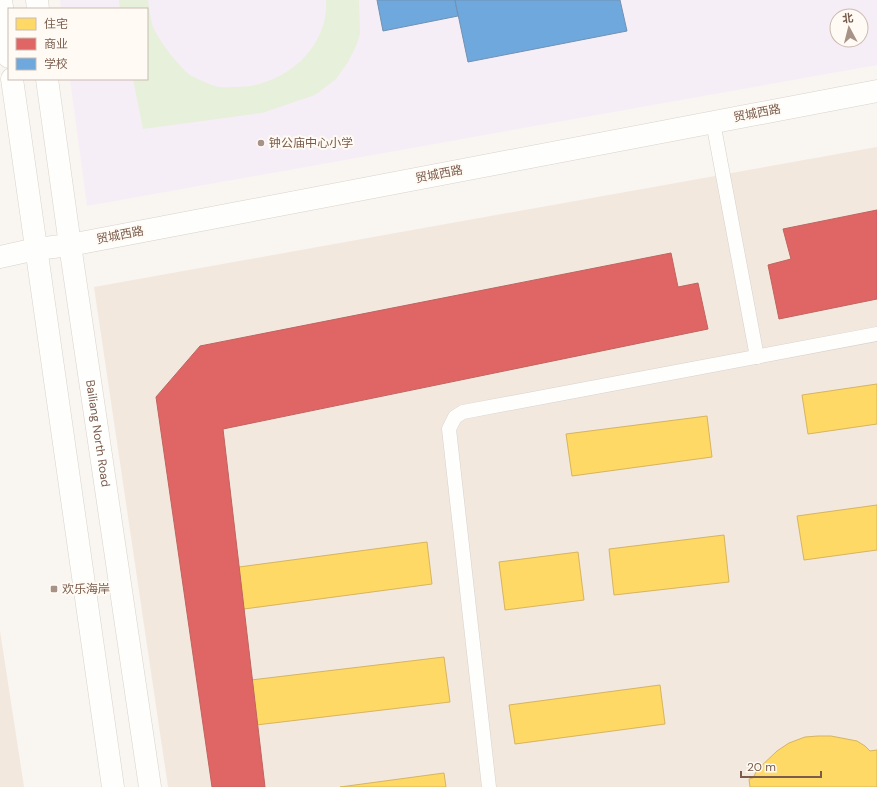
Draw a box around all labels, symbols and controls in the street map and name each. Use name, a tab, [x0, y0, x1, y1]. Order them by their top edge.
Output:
legend	[8, 8, 148, 80]
north arrow	[829, 8, 869, 48]
text: 北	[841, 10, 854, 26]
text: 住宅	[44, 16, 68, 32]
text: 商业	[44, 36, 68, 52]
text: 学校	[44, 56, 68, 72]
street label: 贸城西路	[732, 101, 782, 125]
place label: 钟公庙中心小学	[269, 135, 353, 151]
marker: 钟公庙中心小学	[256, 138, 266, 148]
street label: 贸城西路	[414, 162, 464, 186]
street label: 贸城西路	[95, 223, 145, 247]
street label: Bailiang North Road	[82, 379, 114, 488]
place label: 欢乐海岸	[62, 581, 110, 597]
marker: 欢乐海岸	[49, 584, 59, 594]
scale bar	[741, 753, 821, 779]
text: 20 m	[747, 759, 776, 775]

